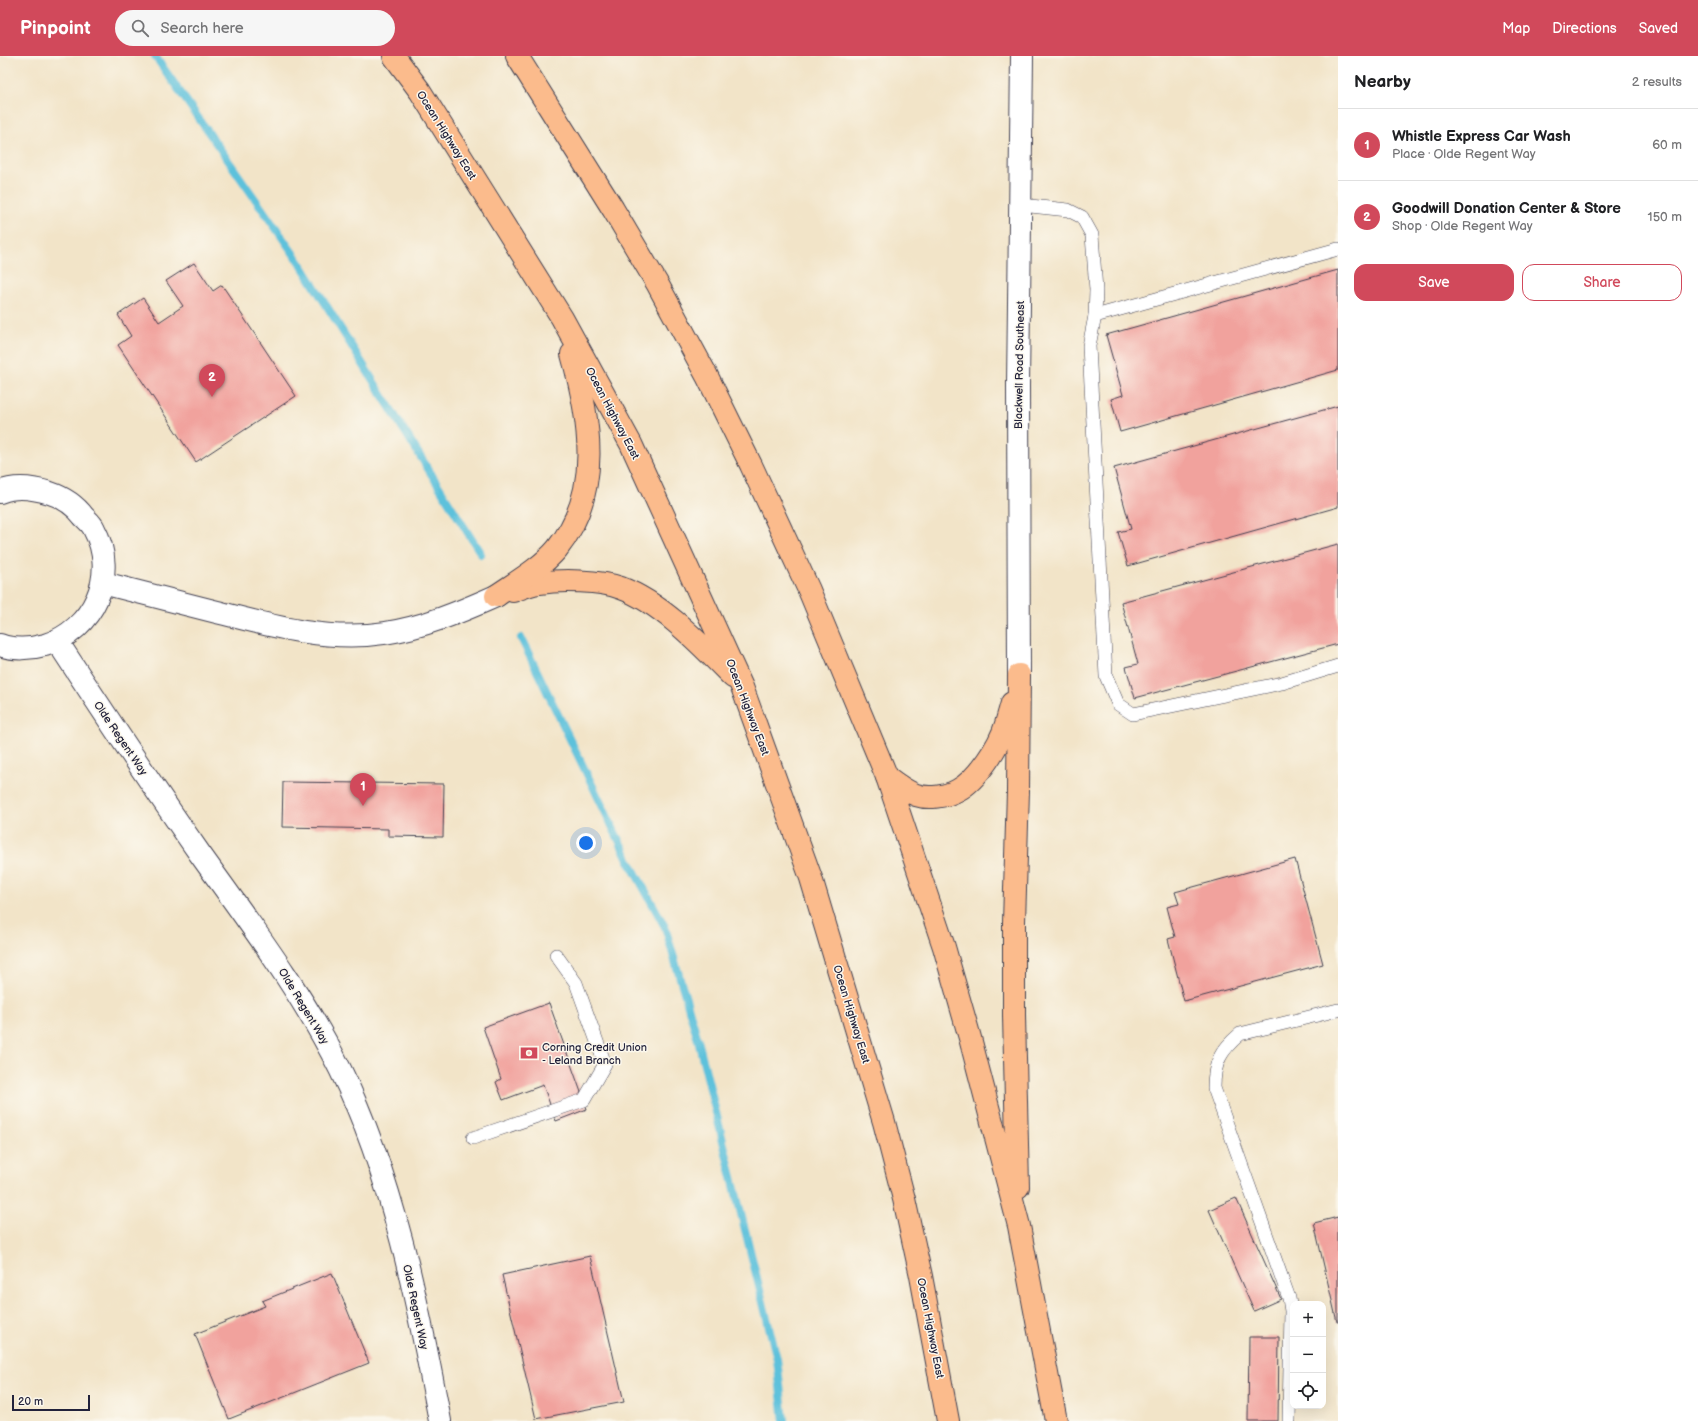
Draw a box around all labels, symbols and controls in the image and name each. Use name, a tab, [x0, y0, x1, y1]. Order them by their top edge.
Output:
search box	[115, 10, 395, 46]
text: Pinpoint	[20, 17, 91, 40]
icon: search	[129, 17, 151, 39]
text: Search here	[161, 19, 244, 38]
text: Map	[1502, 20, 1530, 37]
text: Directions	[1552, 20, 1617, 37]
text: Saved	[1639, 20, 1678, 37]
text: Nearby	[1354, 72, 1411, 92]
text: 2 results	[1632, 74, 1682, 90]
street label: Ocean Highway East	[414, 89, 479, 182]
text: Whistle Express Car Wash	[1392, 127, 1571, 146]
text: 1	[1364, 137, 1370, 153]
text: 60 m	[1652, 137, 1682, 153]
text: Place · Olde Regent Way	[1392, 146, 1536, 162]
text: Goodwill Donation Center & Store	[1392, 199, 1621, 218]
text: 2	[1363, 209, 1371, 225]
text: 150 m	[1648, 209, 1682, 225]
text: Shop · Olde Regent Way	[1392, 218, 1533, 234]
button: Save	[1354, 264, 1514, 301]
button: Share	[1522, 264, 1682, 301]
street label: Blackwell Road Southeast	[1012, 300, 1027, 429]
pin: 2	[199, 364, 225, 397]
street label: Ocean Highway East	[583, 365, 643, 462]
street label: Ocean Highway East	[723, 657, 772, 758]
street label: Olde Regent Way	[91, 699, 150, 778]
pin: 1	[350, 773, 376, 806]
your location	[576, 833, 596, 853]
street label: Ocean Highway East	[830, 963, 873, 1065]
street label: Olde Regent Way	[276, 966, 331, 1047]
place label: Corning Credit Union - Leland Branch	[542, 1041, 647, 1067]
bank icon: Corning Credit Union - Leland Branch	[519, 1043, 539, 1063]
street label: Olde Regent Way	[400, 1263, 431, 1351]
street label: Ocean Highway East	[914, 1277, 947, 1380]
map controls	[1290, 1301, 1326, 1409]
button: +	[1290, 1301, 1326, 1337]
button: −	[1290, 1337, 1326, 1373]
button: locate	[1290, 1373, 1326, 1409]
scale bar	[12, 1393, 90, 1412]
text: 20 m	[18, 1395, 43, 1408]

